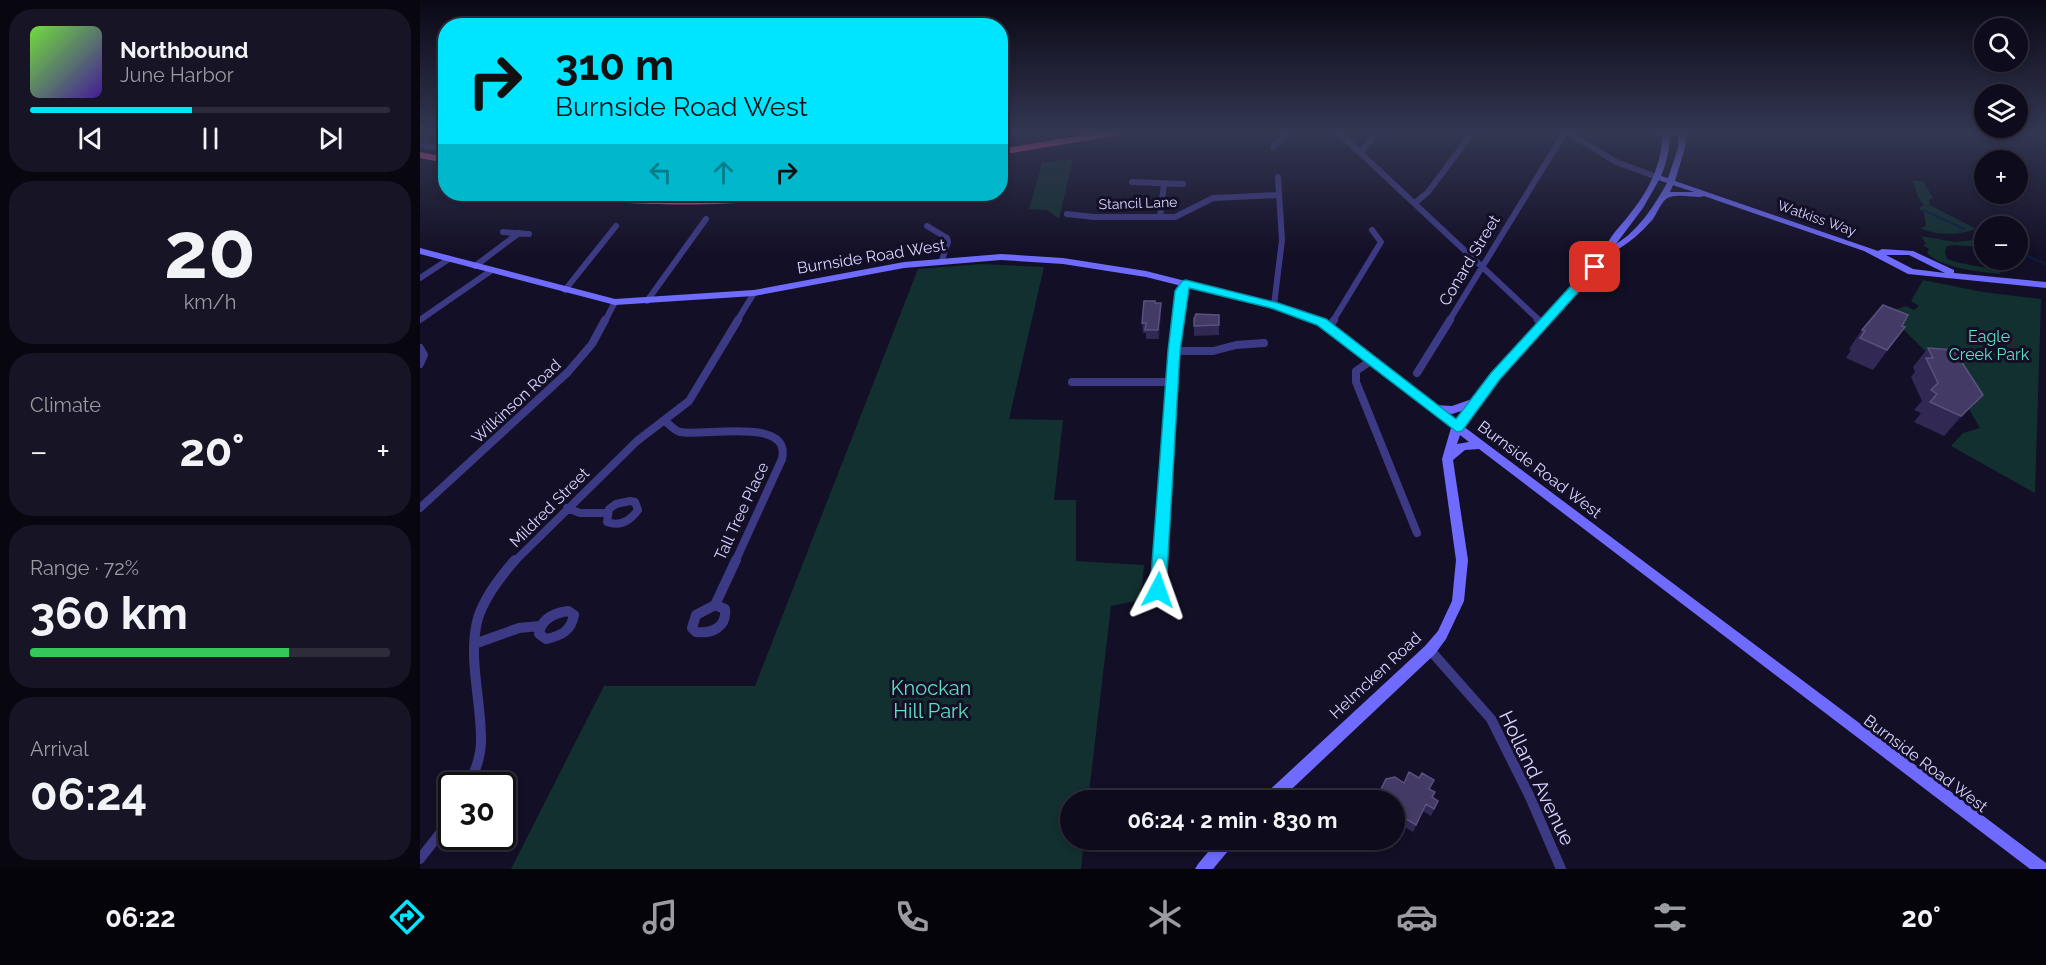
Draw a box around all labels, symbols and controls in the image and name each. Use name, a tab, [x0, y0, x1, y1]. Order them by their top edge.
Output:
map controls	[1974, 18, 2028, 270]
button: search	[1974, 18, 2028, 72]
text: Northbound	[120, 37, 249, 63]
text: 310 m	[555, 41, 674, 90]
icon: right	[456, 42, 534, 120]
text: June Harbor	[120, 63, 234, 87]
button: layers	[1974, 84, 2028, 138]
text: Burnside Road West	[555, 91, 808, 122]
icon: previous	[74, 122, 107, 155]
icon: pause	[194, 122, 227, 155]
icon: next	[314, 122, 347, 155]
button: +	[1974, 150, 2028, 204]
icon: left	[644, 156, 677, 189]
icon: ahead	[707, 156, 740, 189]
icon: right	[770, 156, 803, 189]
street label: Stancil Lane	[1098, 194, 1178, 212]
street label: Watkiss Way	[1776, 197, 1859, 239]
text: 20	[164, 205, 256, 296]
street label: Conard Street	[1435, 211, 1504, 309]
button: −	[1974, 216, 2028, 270]
street label: Burnside Road West	[796, 235, 947, 278]
pin	[1569, 241, 1620, 292]
icon: arrive	[1578, 250, 1611, 283]
text: km/h	[184, 290, 236, 314]
park label: Eagle Creek Park	[1949, 327, 2030, 364]
street label: Wilkinson Road	[468, 355, 565, 447]
text: Climate	[30, 393, 101, 417]
street label: Burnside Road West	[1474, 417, 1606, 522]
text: 20°	[179, 424, 245, 477]
text: −	[30, 432, 48, 471]
text: +	[376, 432, 390, 471]
street label: Tall Tree Place	[710, 459, 773, 563]
street label: Mildred Street	[506, 463, 594, 551]
text: Range · 72%	[30, 556, 139, 580]
position arrow	[1126, 558, 1190, 622]
text: 360 km	[30, 587, 188, 640]
street label: Helmcken Road	[1326, 628, 1425, 723]
park label: Knockan Hill Park	[891, 676, 971, 723]
street label: Holland Avenue	[1494, 707, 1580, 850]
street label: Burnside Road West	[1860, 711, 1992, 816]
text: Arrival	[30, 737, 89, 761]
text: 06:24	[30, 768, 147, 821]
speed limit sign: 30	[438, 772, 516, 850]
text: 06:24 · 2 min · 830 m	[1127, 807, 1338, 833]
icon: directions	[386, 896, 428, 938]
icon: music	[639, 896, 681, 938]
icon: phone	[891, 896, 933, 938]
icon: climate	[1144, 896, 1186, 938]
icon: car	[1396, 896, 1438, 938]
icon: filters	[1649, 896, 1691, 938]
text: 06:22	[105, 902, 175, 933]
text: 20°	[1902, 902, 1941, 933]

